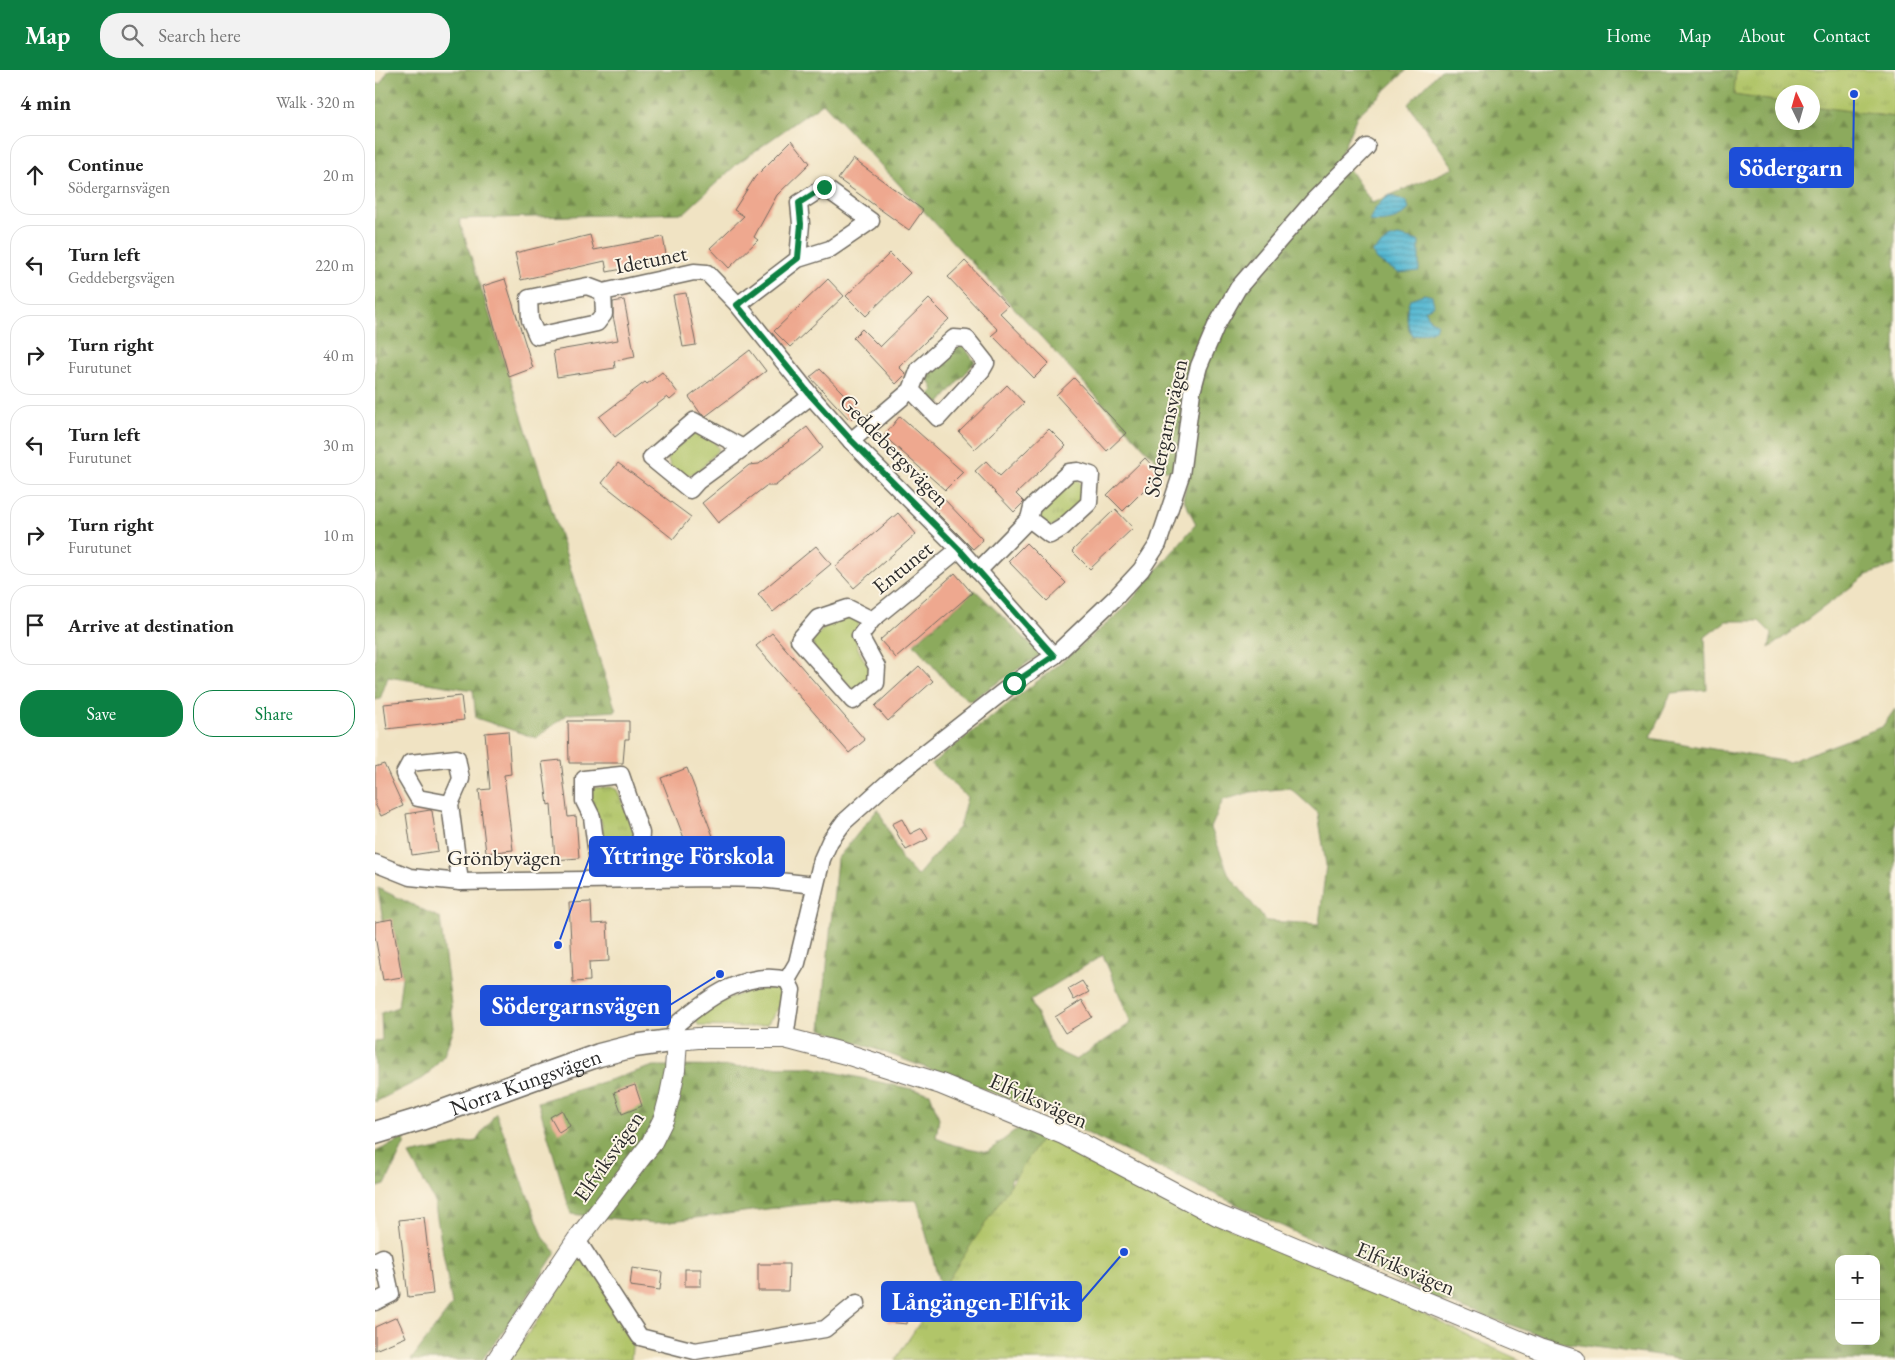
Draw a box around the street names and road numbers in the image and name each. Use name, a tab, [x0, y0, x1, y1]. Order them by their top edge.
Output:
street label: Idetunet	[613, 238, 690, 281]
street label: Södergarnsvägen	[1137, 356, 1194, 500]
street label: Geddebergsvägen	[833, 387, 956, 514]
street label: Entunet	[866, 534, 939, 601]
street label: Grönbyvägen	[447, 843, 561, 872]
street label: Norra Kungsvägen	[446, 1041, 606, 1122]
street label: Elfviksvägen	[985, 1066, 1093, 1135]
street label: Elfviksvägen	[566, 1105, 651, 1208]
street label: Elfviksvägen	[1352, 1235, 1460, 1302]

